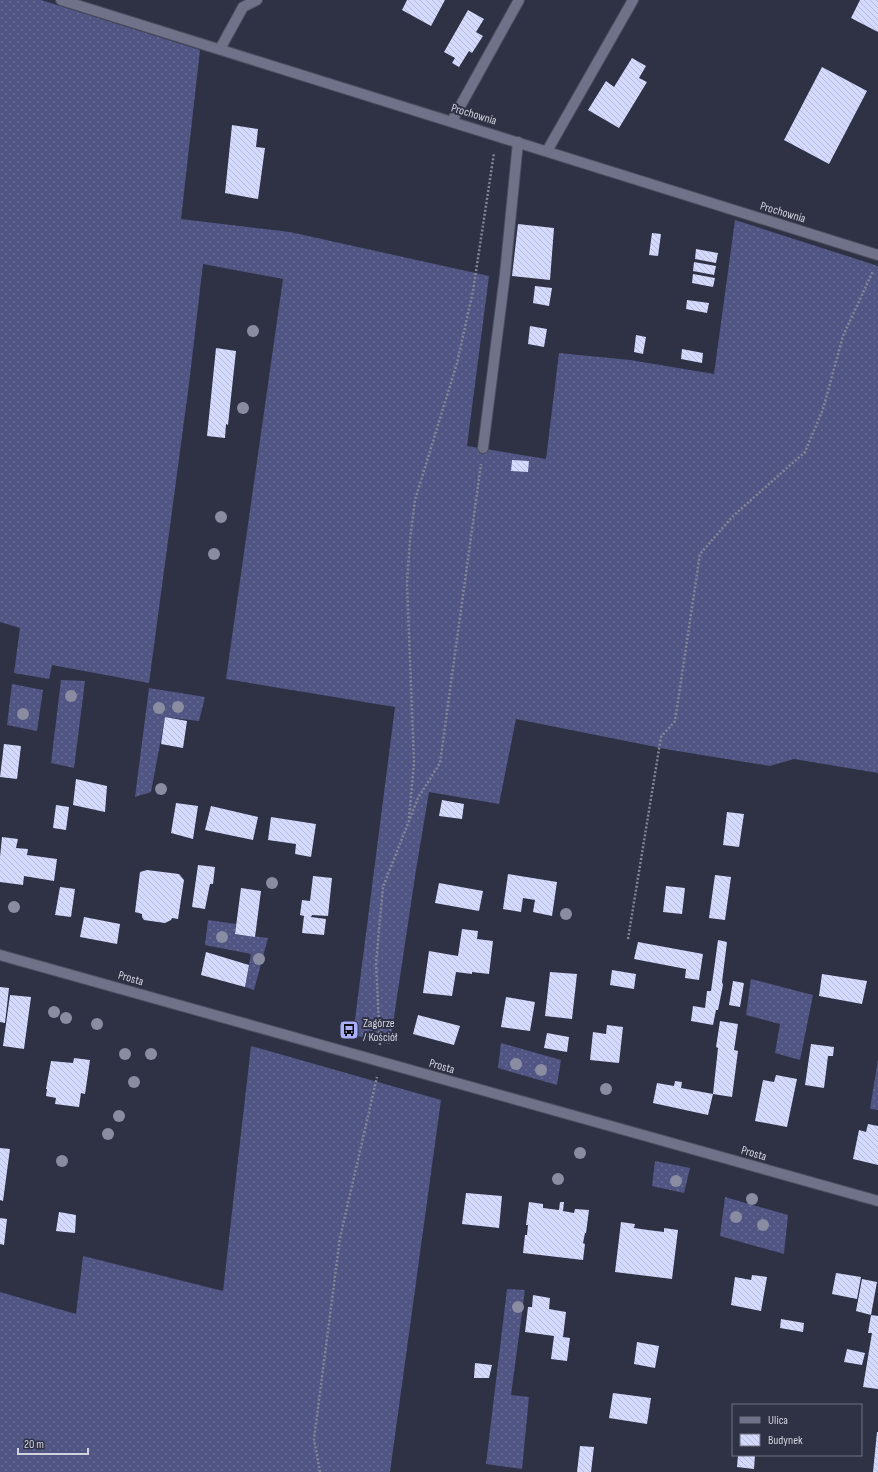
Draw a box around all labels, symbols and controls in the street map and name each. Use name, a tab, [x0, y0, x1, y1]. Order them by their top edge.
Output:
street label: Prochownia	[449, 100, 499, 129]
street label: Prochownia	[758, 198, 808, 227]
street label: Prosta	[116, 968, 146, 989]
place label: Zagórze / Kościół	[363, 1016, 398, 1045]
bus stop icon: Zagórze / Kościół	[338, 1019, 360, 1041]
street label: Prosta	[427, 1056, 457, 1077]
street label: Prosta	[739, 1143, 769, 1164]
legend	[732, 1404, 862, 1456]
text: Ulica	[768, 1413, 788, 1428]
scale bar	[18, 1430, 88, 1456]
text: Budynek	[768, 1433, 803, 1448]
text: 20 m	[24, 1437, 44, 1452]

